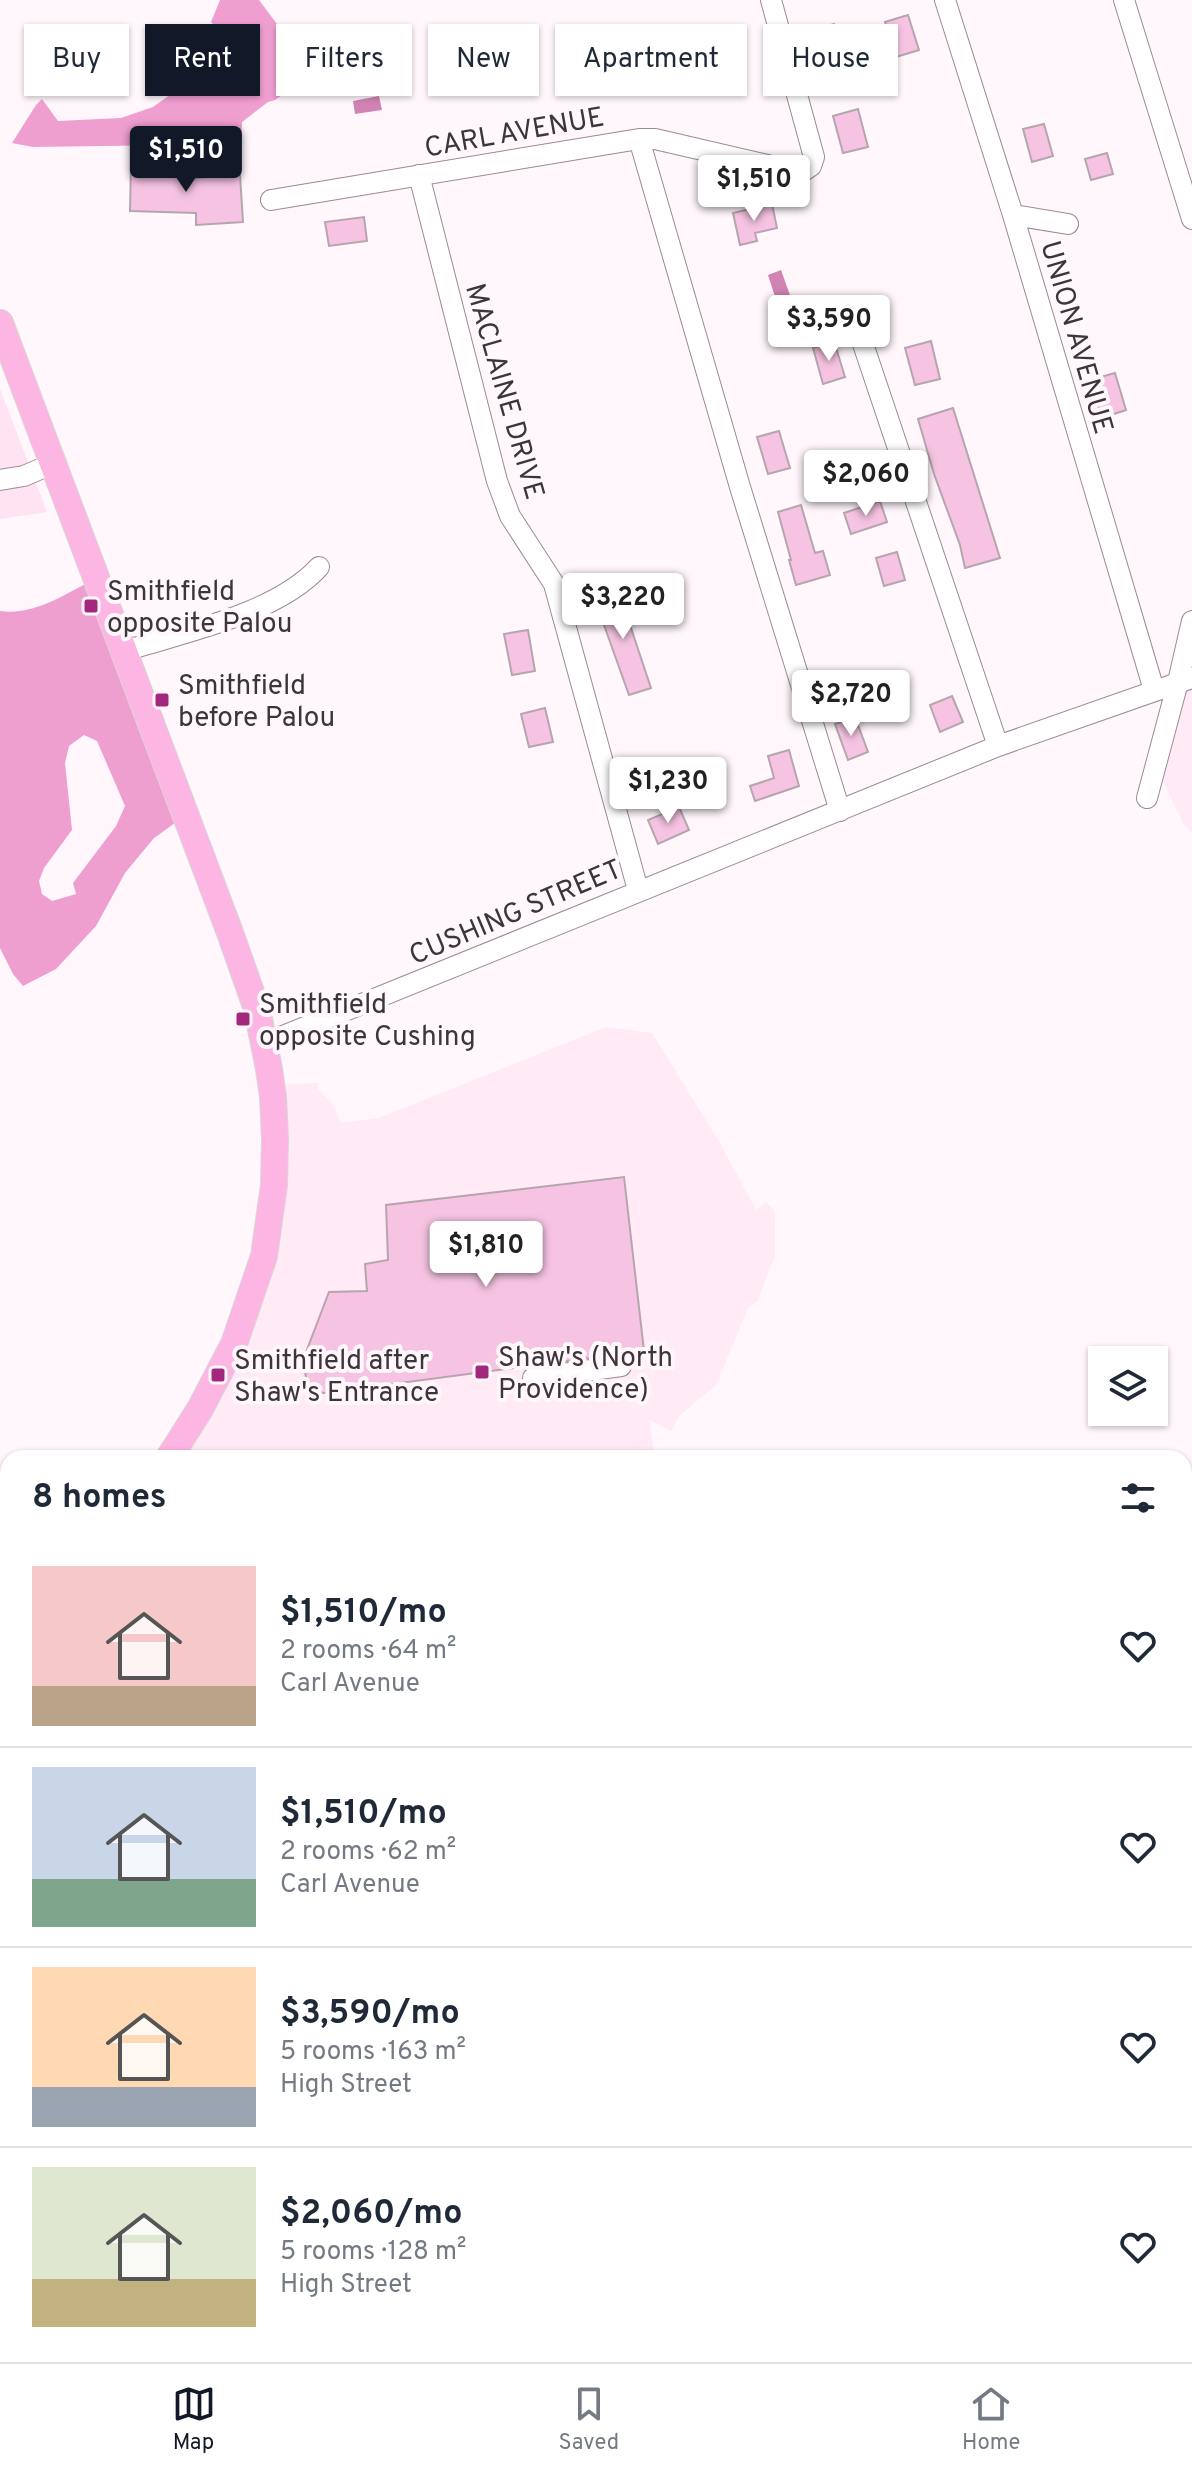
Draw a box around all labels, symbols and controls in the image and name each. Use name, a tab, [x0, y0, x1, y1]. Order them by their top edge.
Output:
chip: Buy	[24, 24, 129, 96]
chip: Rent	[145, 24, 260, 96]
chip: Filters	[276, 24, 412, 96]
chip: New	[428, 24, 539, 96]
chip: Apartment	[555, 24, 747, 96]
chip: House	[763, 24, 898, 96]
street label: CARL AVENUE	[422, 100, 607, 167]
pin: $1,510	[121, 126, 251, 194]
text: $1,510	[148, 135, 224, 168]
pin: $1,510	[689, 155, 819, 223]
text: $1,510	[716, 164, 792, 197]
street label: UNION AVENUE	[1030, 237, 1120, 438]
street label: MACLAINE DRIVE	[455, 280, 551, 504]
pin: $3,590	[764, 295, 894, 363]
text: $3,590	[786, 304, 872, 337]
pin: $2,060	[801, 450, 931, 518]
text: $2,060	[822, 459, 910, 492]
pin: $3,220	[558, 573, 688, 641]
place label: Smithfield opposite Palou	[107, 575, 293, 643]
text: $3,220	[580, 582, 666, 615]
marker: Smithfield opposite Palou	[82, 597, 100, 615]
place label: Smithfield before Palou	[178, 669, 335, 737]
pin: $2,720	[786, 670, 916, 738]
text: $2,720	[810, 679, 892, 712]
marker: Smithfield before Palou	[153, 691, 171, 709]
pin: $1,230	[603, 757, 733, 825]
text: $1,230	[627, 766, 709, 799]
street label: CUSHING STREET	[404, 853, 628, 975]
place label: Smithfield opposite Cushing	[259, 988, 476, 1056]
marker: Smithfield opposite Cushing	[234, 1010, 252, 1028]
pin: $1,810	[421, 1221, 551, 1289]
text: $1,810	[448, 1230, 524, 1263]
place label: Shaw's (North Providence)	[498, 1341, 673, 1409]
place label: Smithfield after Shaw's Entrance	[234, 1344, 439, 1412]
map controls	[1088, 1346, 1168, 1426]
button: layers	[1088, 1346, 1168, 1426]
marker: Shaw's (North Providence)	[473, 1363, 491, 1381]
marker: Smithfield after Shaw's Entrance	[209, 1366, 227, 1384]
icon: filters	[1116, 1476, 1160, 1520]
text: 8 homes	[32, 1477, 166, 1520]
text: $1,510/mo	[280, 1592, 447, 1635]
icon: home	[96, 1598, 192, 1694]
icon: heart	[1116, 1624, 1160, 1668]
text: 2 rooms · 64 m²	[280, 1635, 456, 1668]
text: Carl Avenue	[280, 1668, 420, 1701]
text: $1,510/mo	[280, 1793, 447, 1836]
icon: home	[96, 1799, 192, 1895]
icon: heart	[1116, 1825, 1160, 1869]
text: 2 rooms · 62 m²	[280, 1836, 456, 1869]
text: Carl Avenue	[280, 1869, 420, 1902]
text: $3,590/mo	[280, 1993, 460, 2036]
icon: home	[96, 1999, 192, 2095]
icon: heart	[1116, 2025, 1160, 2069]
text: 5 rooms · 163 m²	[280, 2036, 466, 2069]
text: High Street	[280, 2069, 412, 2102]
text: $2,060/mo	[280, 2193, 462, 2236]
icon: home	[96, 2199, 192, 2295]
icon: heart	[1116, 2225, 1160, 2269]
text: 5 rooms · 128 m²	[280, 2236, 467, 2269]
text: High Street	[280, 2269, 412, 2302]
tab: Map	[172, 2382, 216, 2457]
tab: Saved	[559, 2382, 619, 2457]
tab: Home	[962, 2382, 1020, 2457]

